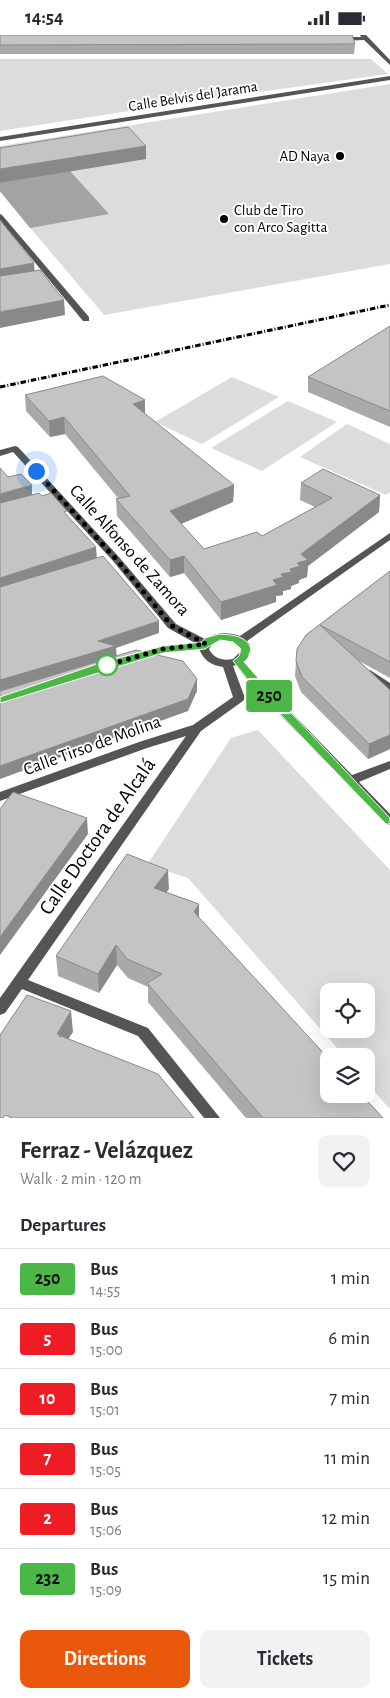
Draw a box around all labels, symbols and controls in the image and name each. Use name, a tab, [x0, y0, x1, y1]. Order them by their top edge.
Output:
text: 14:54	[25, 8, 64, 27]
street label: Calle Belvis del Jarama	[127, 79, 259, 114]
place label: AD Naya	[279, 149, 330, 164]
marker: AD Naya	[334, 150, 346, 162]
place label: Club de Tiro con Arco Sagitta	[234, 203, 327, 235]
marker: Club de Tiro con Arco Sagitta	[218, 213, 230, 225]
your location	[24, 459, 49, 484]
street label: Calle Alfonso de Zamora	[66, 482, 193, 620]
unlabelled marker	[96, 654, 118, 676]
line badge: 250	[240, 680, 298, 712]
text: 250	[256, 687, 282, 705]
street label: Calle Tirso de Molina	[21, 713, 164, 779]
street label: Calle Doctora de Alcalá	[35, 754, 160, 919]
map controls	[320, 983, 375, 1103]
button: locate	[320, 983, 375, 1038]
button: layers	[320, 1048, 375, 1103]
button: heart	[318, 1135, 370, 1187]
text: Ferraz - Velázquez	[20, 1139, 193, 1163]
text: Walk · 2 min · 120 m	[20, 1171, 141, 1187]
text: Departures	[20, 1216, 106, 1235]
text: Bus	[90, 1260, 118, 1279]
text: 1 min	[331, 1269, 370, 1288]
text: 250	[35, 1270, 60, 1288]
text: 14:55	[90, 1282, 120, 1298]
text: Bus	[90, 1320, 118, 1339]
text: 6 min	[328, 1329, 370, 1348]
text: 5	[44, 1330, 51, 1348]
text: 15:00	[90, 1342, 123, 1358]
text: Bus	[90, 1380, 118, 1399]
text: 7 min	[329, 1389, 370, 1408]
text: 10	[40, 1390, 55, 1408]
text: 15:01	[90, 1402, 120, 1418]
text: Bus	[90, 1440, 118, 1459]
text: 11 min	[324, 1449, 370, 1468]
text: 7	[44, 1450, 51, 1468]
text: 15:05	[90, 1462, 121, 1478]
text: Bus	[90, 1500, 118, 1519]
text: 12 min	[322, 1509, 370, 1528]
text: 2	[43, 1510, 52, 1528]
text: 15:06	[90, 1522, 122, 1538]
text: Bus	[90, 1560, 118, 1579]
text: 15 min	[323, 1569, 370, 1588]
text: 232	[35, 1570, 60, 1588]
text: 15:09	[90, 1582, 122, 1598]
button: Directions	[20, 1630, 190, 1688]
button: Tickets	[200, 1630, 370, 1688]

